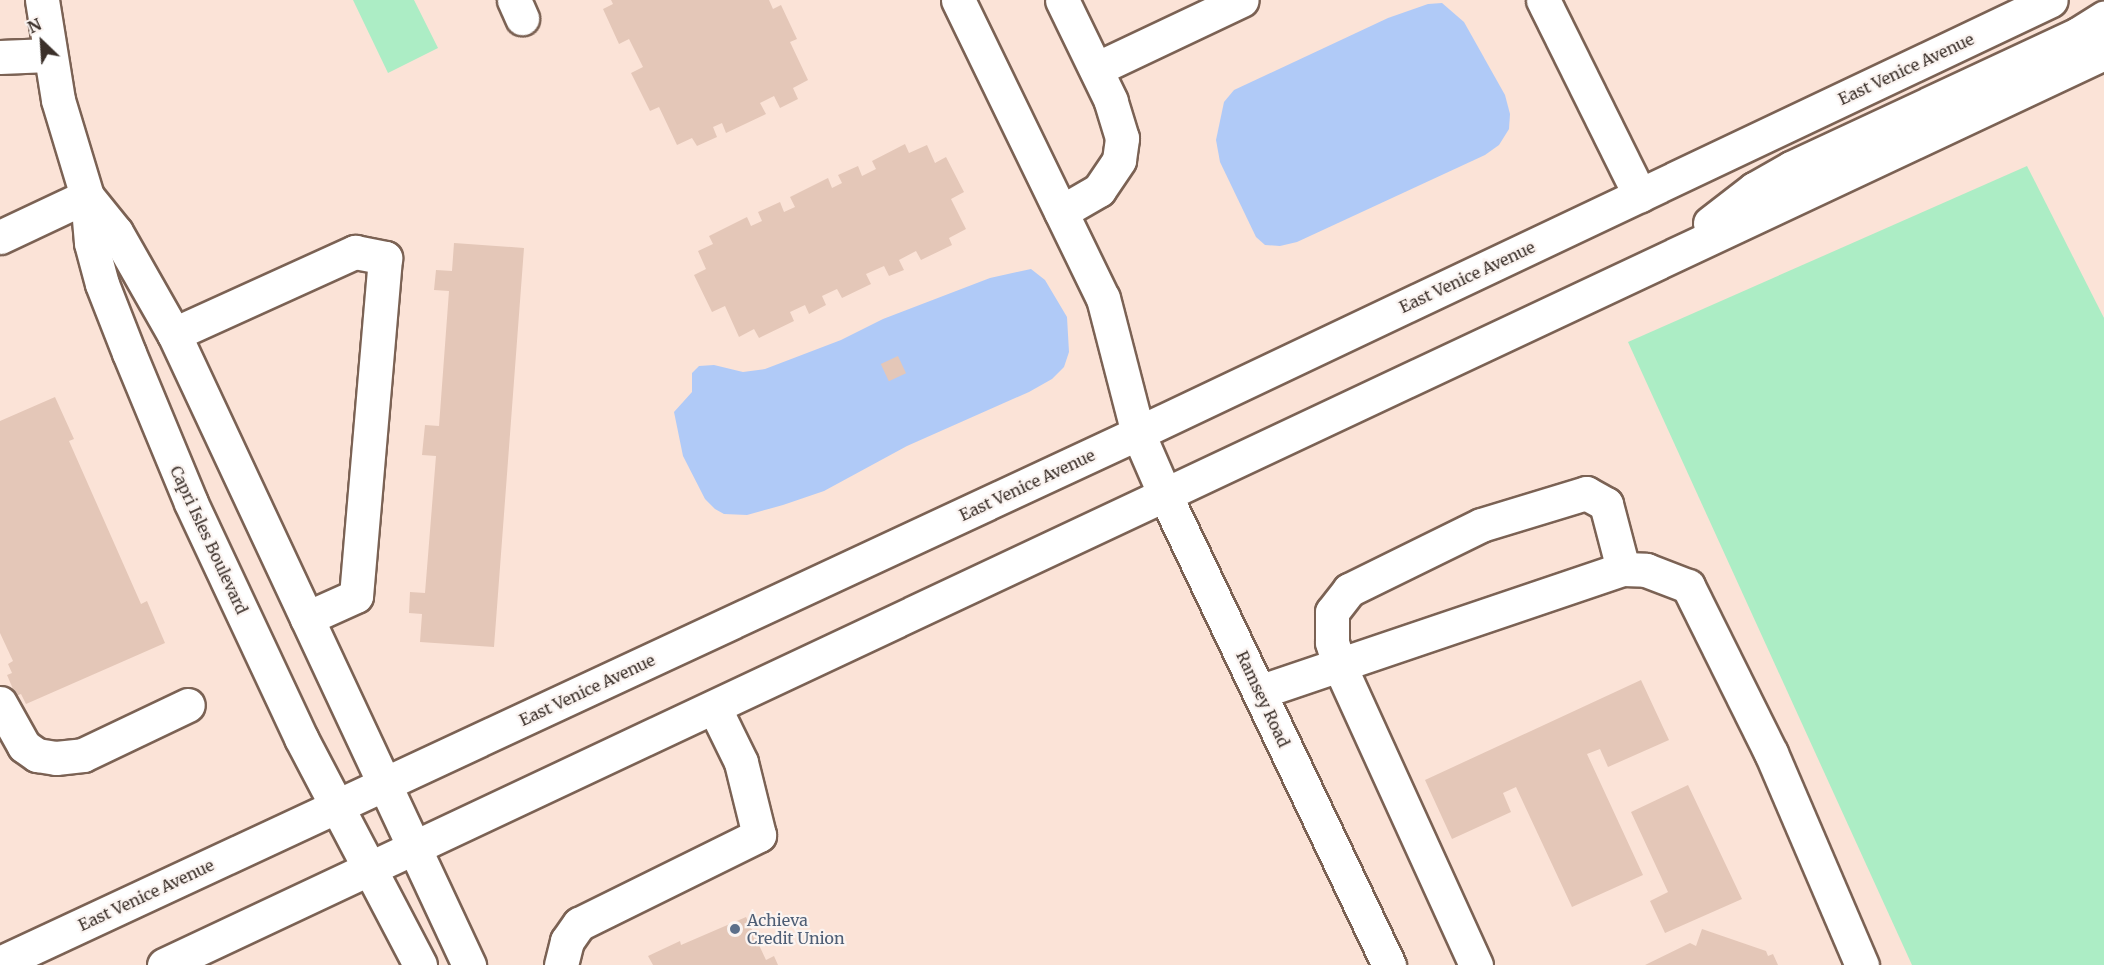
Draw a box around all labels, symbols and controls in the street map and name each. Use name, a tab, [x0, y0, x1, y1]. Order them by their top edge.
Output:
north arrow	[12, 12, 72, 72]
text: N	[24, 14, 44, 37]
street label: East Venice Avenue	[1835, 29, 1977, 109]
street label: East Venice Avenue	[1396, 237, 1538, 317]
street label: East Venice Avenue	[956, 445, 1098, 525]
street label: Capri Isles Boulevard	[166, 463, 252, 617]
street label: Ramsey Road	[1232, 648, 1294, 750]
street label: East Venice Avenue	[516, 650, 658, 730]
street label: East Venice Avenue	[75, 855, 217, 935]
place label: Achieva Credit Union	[747, 910, 845, 948]
marker: Achieva Credit Union	[728, 922, 742, 936]

